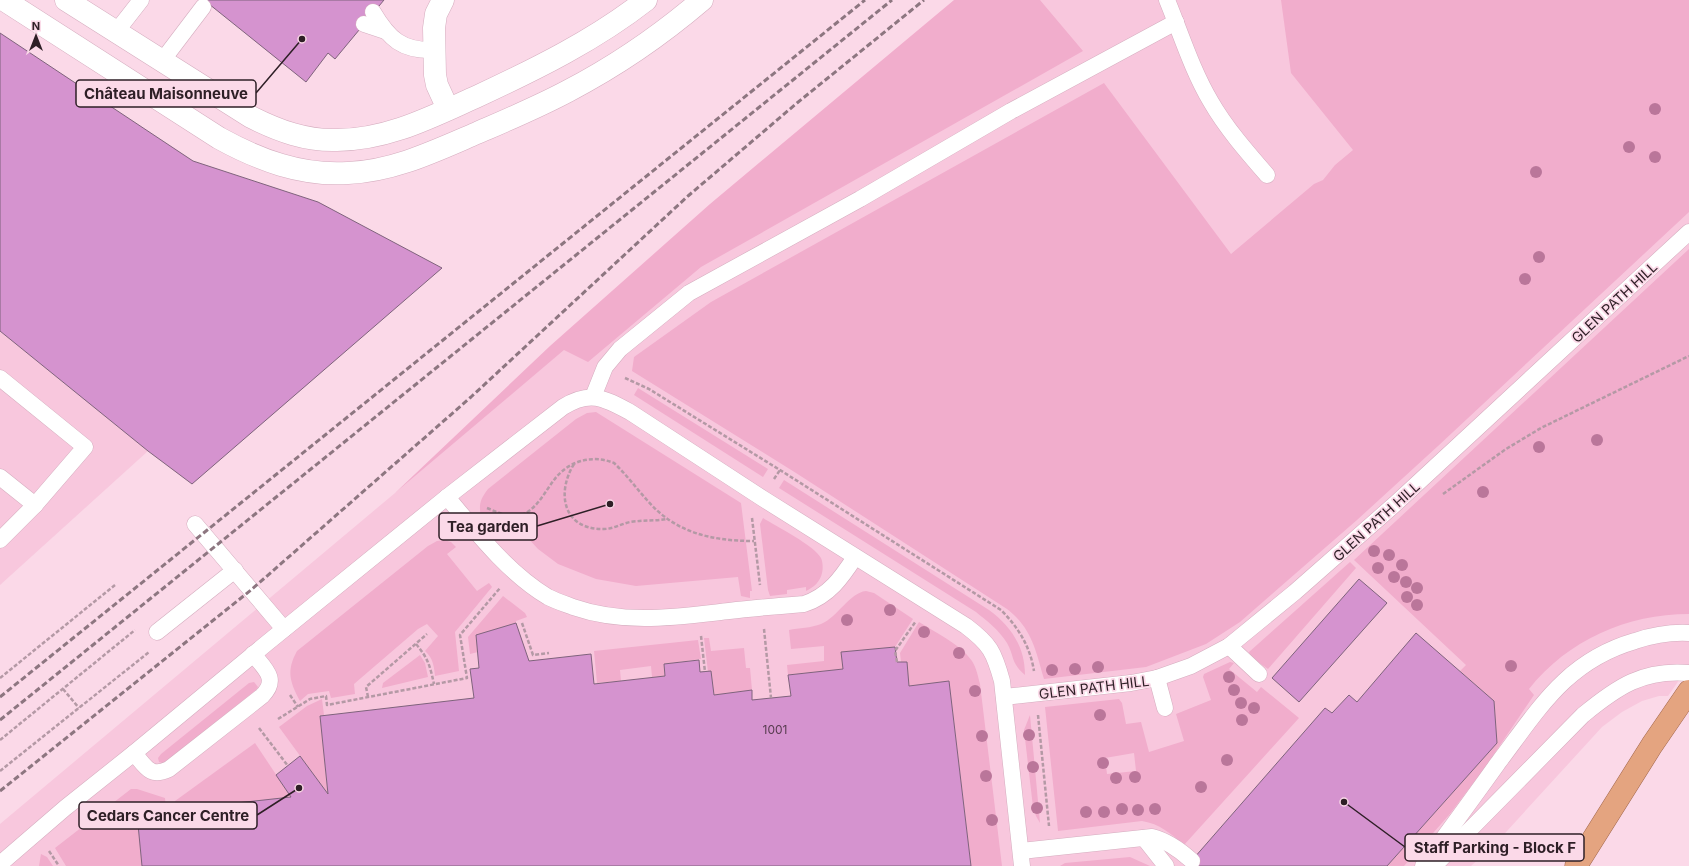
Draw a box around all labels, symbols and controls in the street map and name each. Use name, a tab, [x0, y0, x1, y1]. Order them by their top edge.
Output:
north arrow	[16, 16, 56, 56]
text: N	[32, 19, 40, 33]
callout: Château Maisonneuve	[76, 80, 256, 107]
text: Château Maisonneuve	[84, 84, 248, 103]
street label: GLEN PATH HILL	[1568, 258, 1660, 346]
street label: GLEN PATH HILL	[1329, 477, 1423, 564]
callout: Tea garden	[439, 513, 537, 540]
text: Tea garden	[447, 517, 529, 536]
street label: GLEN PATH HILL	[1038, 672, 1150, 702]
house number: 1001	[763, 722, 787, 737]
callout: Cedars Cancer Centre	[79, 802, 257, 829]
text: Cedars Cancer Centre	[87, 806, 249, 825]
callout: Staff Parking - Block F	[1405, 834, 1584, 861]
text: Staff Parking - Block F	[1414, 838, 1576, 857]

